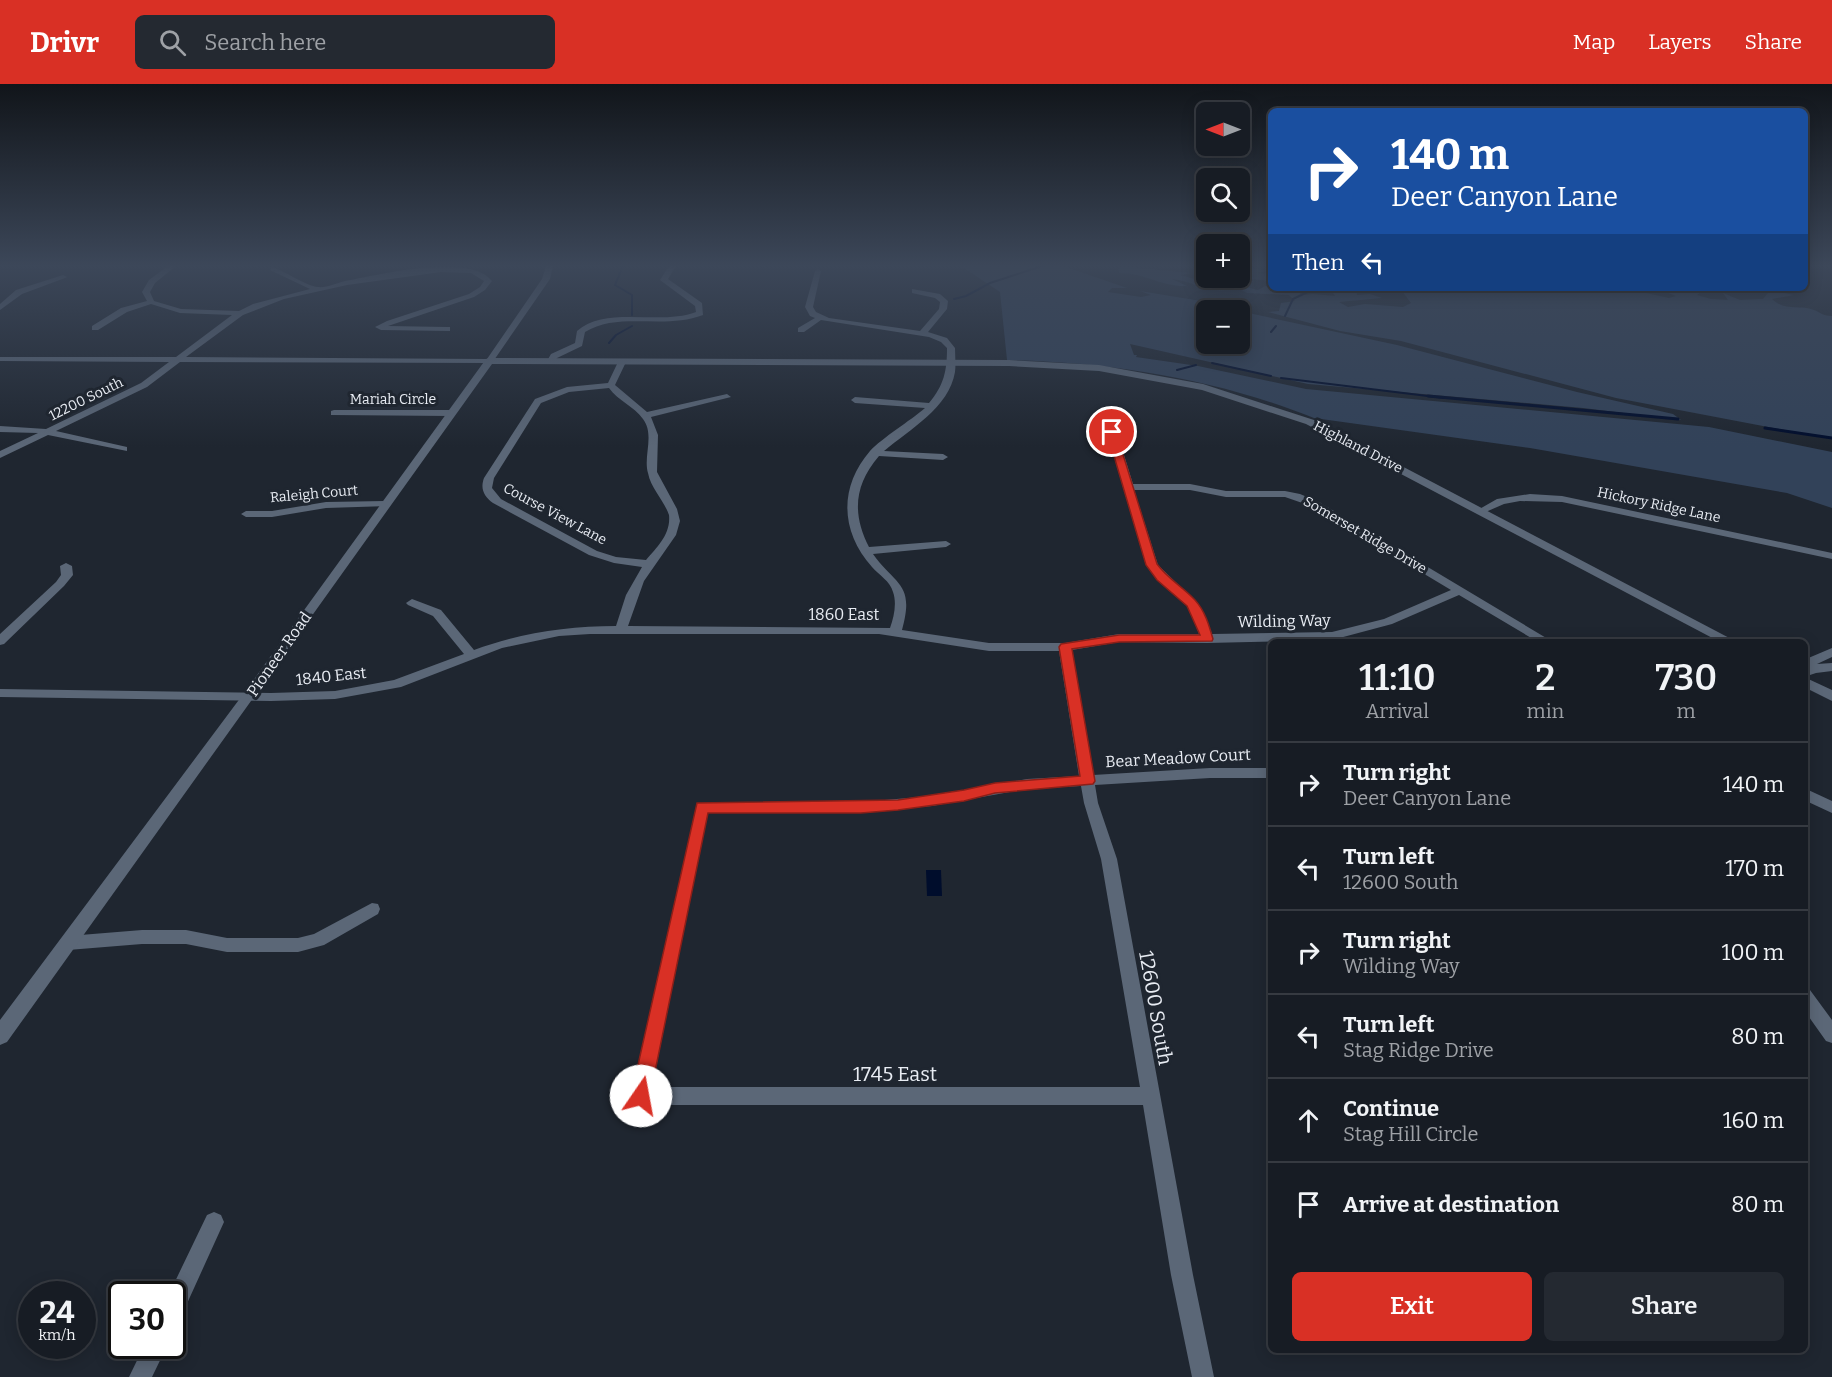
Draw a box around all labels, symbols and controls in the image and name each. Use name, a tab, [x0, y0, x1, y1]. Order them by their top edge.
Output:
search box	[135, 15, 555, 69]
text: Drivr	[30, 26, 99, 59]
icon: search	[156, 26, 189, 59]
text: Search here	[204, 29, 326, 56]
text: Map	[1573, 29, 1615, 55]
text: Layers	[1648, 29, 1712, 55]
text: Share	[1745, 29, 1802, 55]
north arrow	[1196, 102, 1250, 156]
map controls	[1196, 102, 1250, 354]
text: 140 m	[1391, 130, 1509, 180]
icon: right	[1292, 132, 1370, 210]
button: search	[1196, 168, 1250, 222]
text: Deer Canyon Lane	[1391, 181, 1618, 213]
button: +	[1196, 234, 1250, 288]
icon: left	[1356, 246, 1389, 279]
text: Then	[1292, 249, 1344, 276]
button: −	[1196, 300, 1250, 354]
street label: 12200 South	[46, 374, 126, 424]
street label: Mariah Circle	[350, 391, 436, 408]
pin	[1086, 406, 1137, 457]
icon: arrive	[1095, 415, 1128, 448]
street label: Highland Drive	[1311, 417, 1405, 477]
street label: Course View Lane	[500, 480, 610, 548]
street label: Raleigh Court	[269, 482, 359, 506]
street label: Hickory Ridge Lane	[1596, 484, 1722, 526]
street label: Somerset Ridge Drive	[1300, 493, 1430, 577]
street label: 1860 East	[809, 605, 880, 624]
street label: Pioneer Road	[243, 608, 315, 700]
street label: Wilding Way	[1237, 611, 1331, 631]
text: 11:10	[1359, 656, 1436, 700]
text: 2	[1535, 656, 1555, 700]
text: 730	[1655, 656, 1717, 700]
street label: 1840 East	[295, 663, 367, 689]
text: Arrival	[1366, 699, 1429, 723]
text: min	[1527, 699, 1564, 723]
text: m	[1677, 699, 1696, 723]
street label: Bear Meadow Court	[1105, 745, 1251, 771]
text: Turn right	[1343, 759, 1451, 786]
icon: right	[1292, 768, 1325, 801]
text: 140 m	[1723, 771, 1784, 798]
text: Deer Canyon Lane	[1343, 786, 1511, 810]
text: Turn left	[1343, 843, 1435, 870]
icon: left	[1292, 852, 1325, 885]
text: 170 m	[1725, 855, 1784, 882]
text: 12600 South	[1343, 870, 1459, 894]
text: Turn right	[1343, 927, 1451, 954]
icon: right	[1292, 936, 1325, 969]
text: 100 m	[1721, 939, 1784, 966]
street label: 12600 South	[1134, 949, 1178, 1068]
text: Wilding Way	[1343, 954, 1460, 978]
text: Turn left	[1343, 1011, 1435, 1038]
icon: left	[1292, 1020, 1325, 1053]
text: 80 m	[1731, 1023, 1784, 1050]
text: Stag Ridge Drive	[1343, 1038, 1494, 1062]
street label: 1745 East	[853, 1062, 937, 1086]
position arrow	[609, 1064, 673, 1128]
text: Continue	[1343, 1095, 1439, 1122]
icon: ahead	[1292, 1104, 1325, 1137]
text: 160 m	[1723, 1107, 1784, 1134]
text: Stag Hill Circle	[1343, 1122, 1479, 1146]
icon: arrive	[1292, 1188, 1325, 1221]
text: Arrive at destination	[1343, 1191, 1559, 1218]
text: 80 m	[1731, 1191, 1784, 1218]
button: Exit	[1292, 1272, 1532, 1341]
button: Share	[1544, 1272, 1784, 1341]
speed limit sign: 30	[108, 1281, 186, 1359]
text: 24	[39, 1295, 75, 1331]
text: km/h	[38, 1326, 76, 1344]

